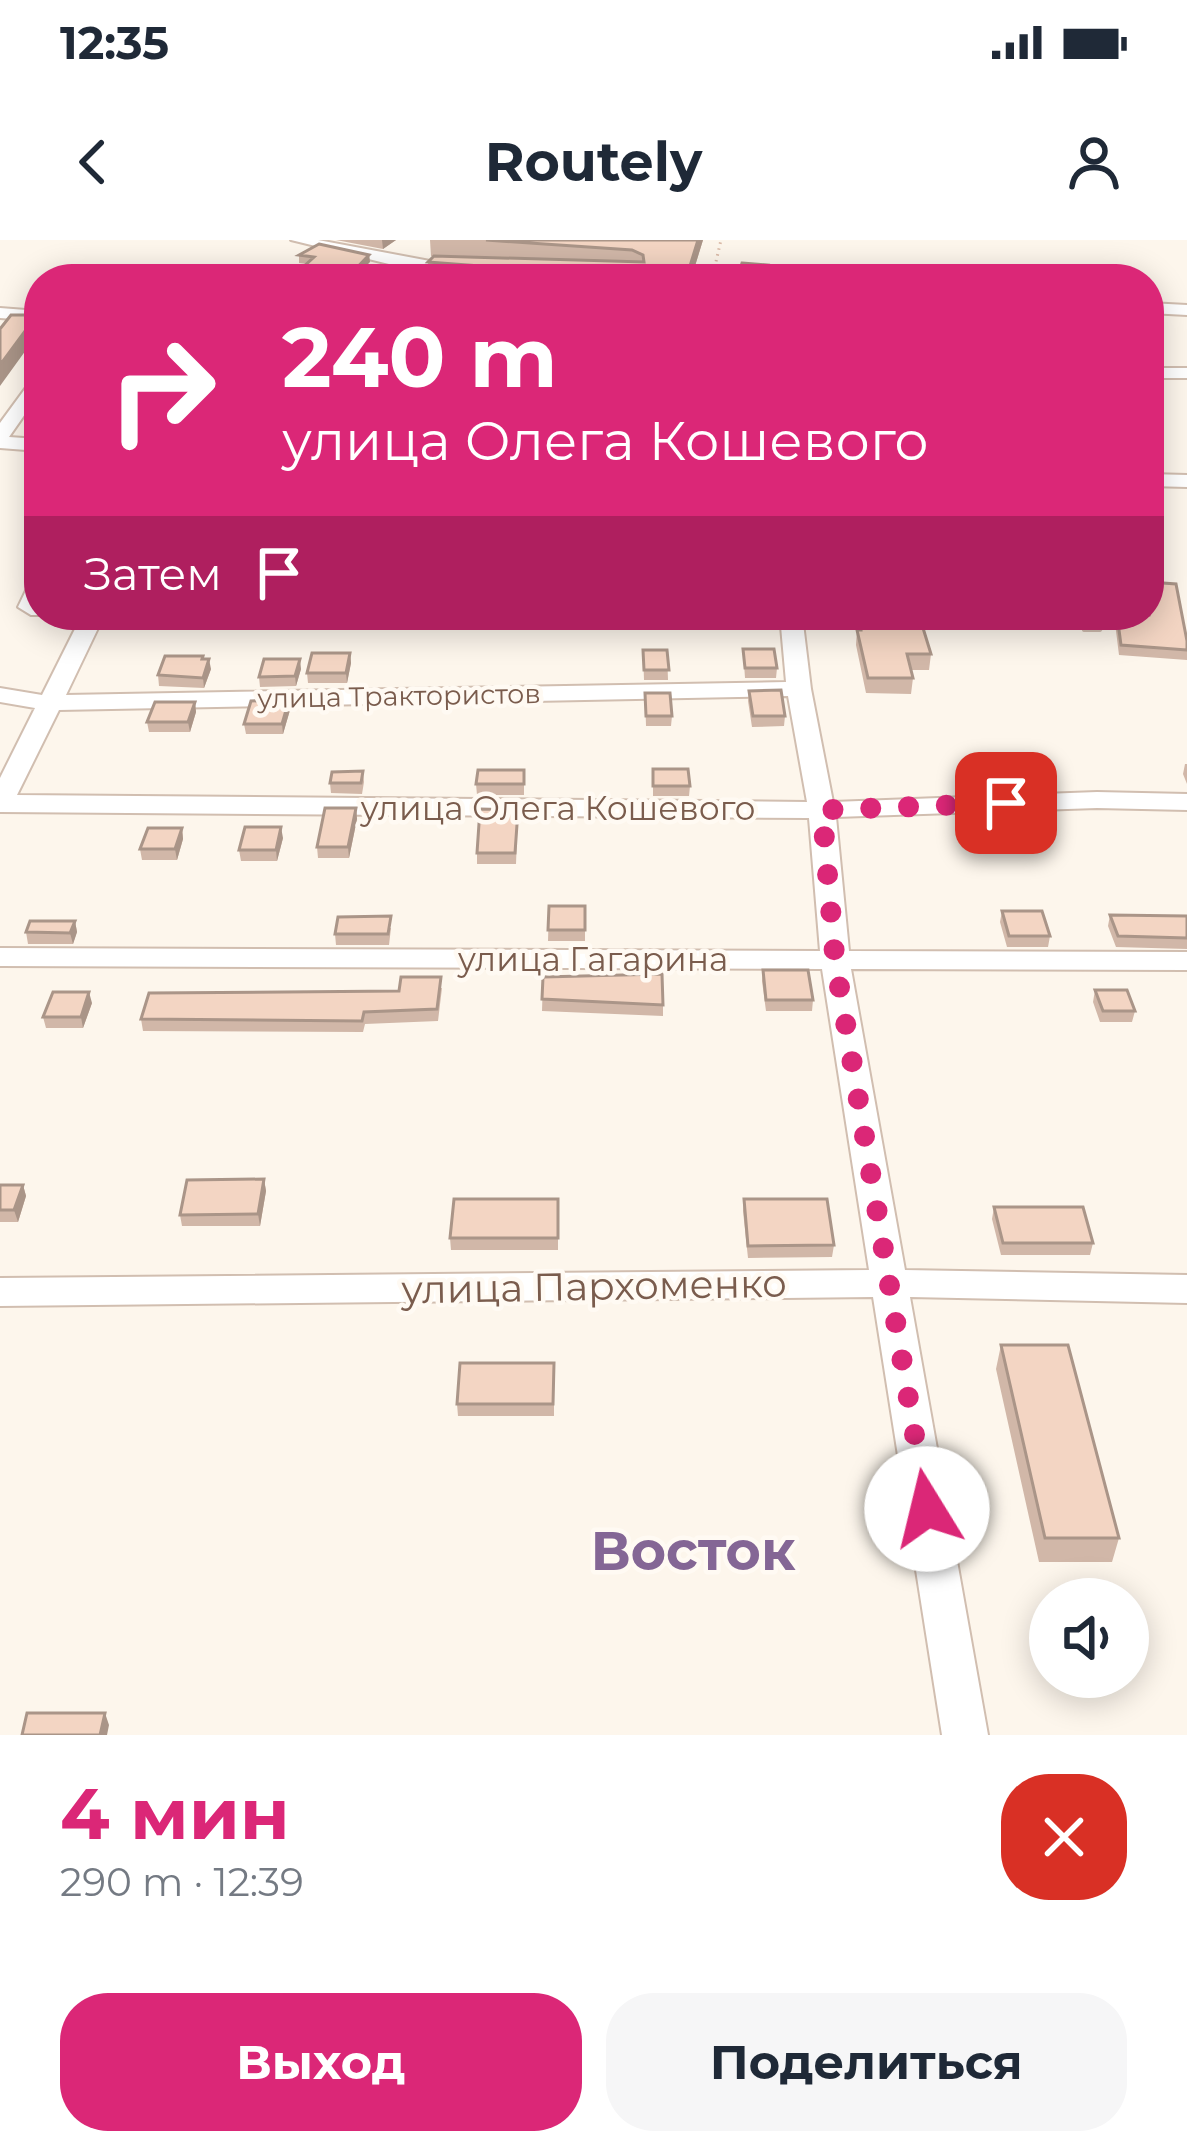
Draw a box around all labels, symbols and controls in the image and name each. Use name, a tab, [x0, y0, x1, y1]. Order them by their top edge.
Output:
text: 12:35	[60, 15, 169, 70]
icon: back	[60, 129, 126, 195]
text: Routely	[485, 129, 702, 195]
icon: person	[1061, 129, 1127, 195]
text: 240 m	[282, 306, 558, 408]
icon: right	[84, 312, 240, 468]
text: улица Олега Кошевого	[282, 408, 929, 474]
icon: arrive	[246, 540, 312, 606]
text: Затем	[84, 546, 222, 601]
street label: улица Трактористов	[256, 677, 541, 715]
pin	[955, 752, 1057, 854]
icon: arrive	[973, 770, 1039, 836]
street label: улица Олега Кошевого	[359, 788, 756, 828]
street label: улица Гагарина	[457, 939, 728, 979]
street label: улица Пархоменко	[400, 1259, 787, 1313]
position arrow	[864, 1446, 990, 1572]
district label: Восток	[590, 1518, 796, 1584]
map controls	[1029, 1578, 1149, 1698]
button: sound	[1029, 1578, 1149, 1698]
text: 4 мин	[60, 1769, 290, 1857]
button: close	[1001, 1774, 1127, 1900]
text: 290 m · 12:39	[60, 1858, 304, 1906]
button: Выход	[60, 1993, 582, 2131]
button: Поделиться	[606, 1993, 1127, 2131]

